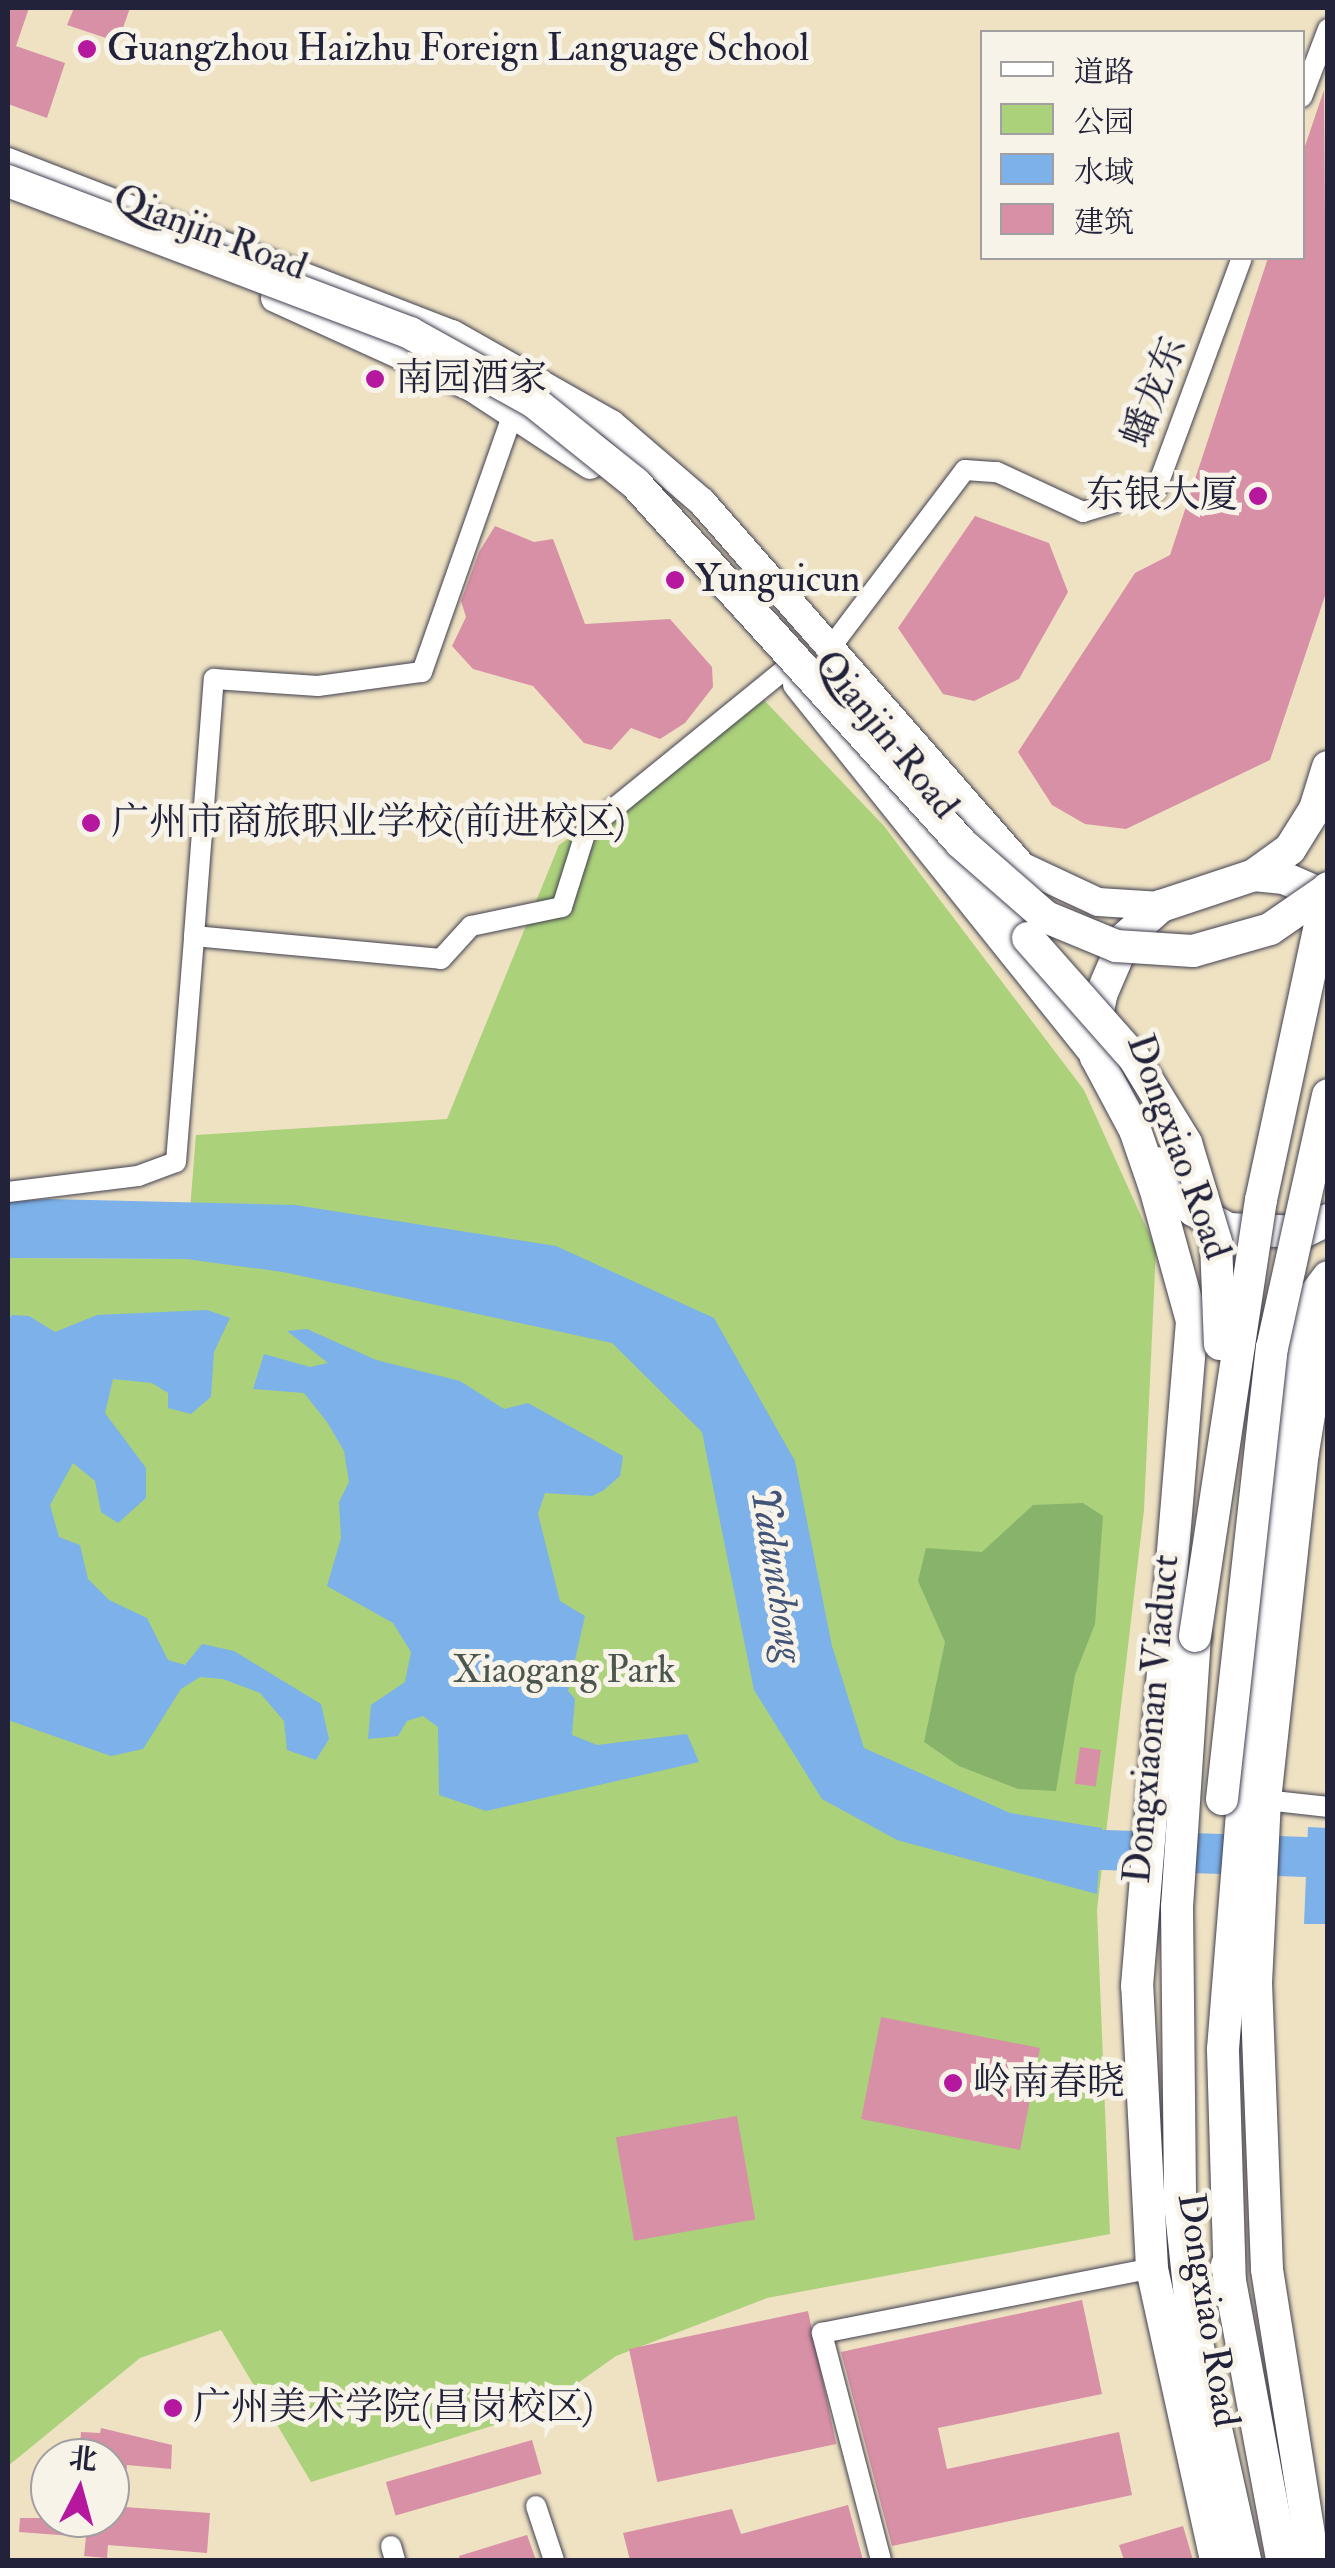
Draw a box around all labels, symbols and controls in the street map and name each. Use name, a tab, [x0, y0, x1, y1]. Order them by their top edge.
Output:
place label: Guangzhou Haizhu Foreign Language School	[107, 26, 809, 72]
legend	[980, 30, 1305, 260]
marker: Guangzhou Haizhu Foreign Language School	[76, 38, 98, 60]
text: 道路	[1074, 54, 1134, 91]
text: 公园	[1074, 104, 1134, 141]
text: 水域	[1074, 154, 1134, 191]
street label: Qianjin Road	[107, 175, 313, 291]
text: 建筑	[1074, 204, 1134, 241]
street label: 蟠龙东	[1113, 331, 1197, 453]
place label: 南园酒家	[395, 356, 547, 402]
marker: 南园酒家	[364, 368, 386, 390]
place label: 东银大厦	[1086, 473, 1238, 519]
marker: 东银大厦	[1247, 485, 1269, 507]
place label: Yunguicun	[695, 557, 860, 603]
marker: Yunguicun	[664, 569, 686, 591]
street label: Qianjin Road	[804, 642, 968, 828]
place label: 广州市商旅职业学校(前进校区)	[111, 800, 626, 846]
marker: 广州市商旅职业学校(前进校区)	[80, 812, 102, 834]
street label: Dongxiao Road	[1116, 1028, 1240, 1266]
water label: Yadunchong	[740, 1484, 814, 1666]
street label: Dongxiaonan Viaduct	[1115, 1553, 1189, 1885]
park label: Xiaogang Park	[452, 1648, 676, 1694]
place label: 岭南春晓	[973, 2060, 1125, 2106]
marker: 岭南春晓	[942, 2072, 964, 2094]
street label: Dongxiao Road	[1167, 2190, 1249, 2430]
place label: 广州美术学院(昌岗校区)	[193, 2385, 594, 2431]
marker: 广州美术学院(昌岗校区)	[162, 2397, 184, 2419]
north arrow	[30, 2438, 130, 2538]
text: 北	[67, 2441, 99, 2479]

